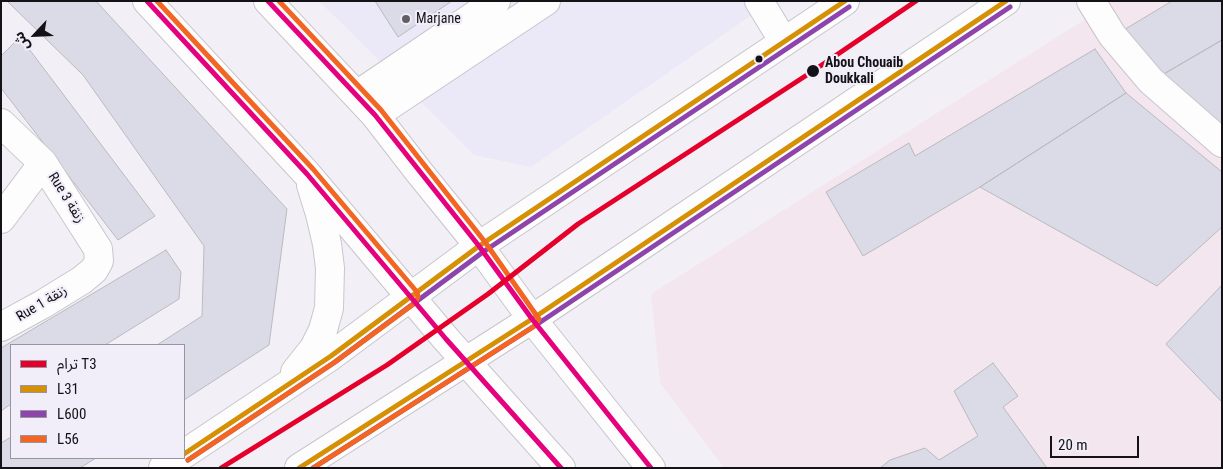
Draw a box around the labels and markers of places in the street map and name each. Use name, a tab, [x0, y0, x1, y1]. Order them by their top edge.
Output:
place label: Marjane	[416, 11, 461, 27]
marker: Marjane	[400, 13, 412, 25]
unlabelled marker	[754, 54, 764, 64]
place label: Abou Chouaib Doukkali	[825, 55, 903, 88]
marker: Abou Chouaib Doukkali	[805, 63, 821, 79]

